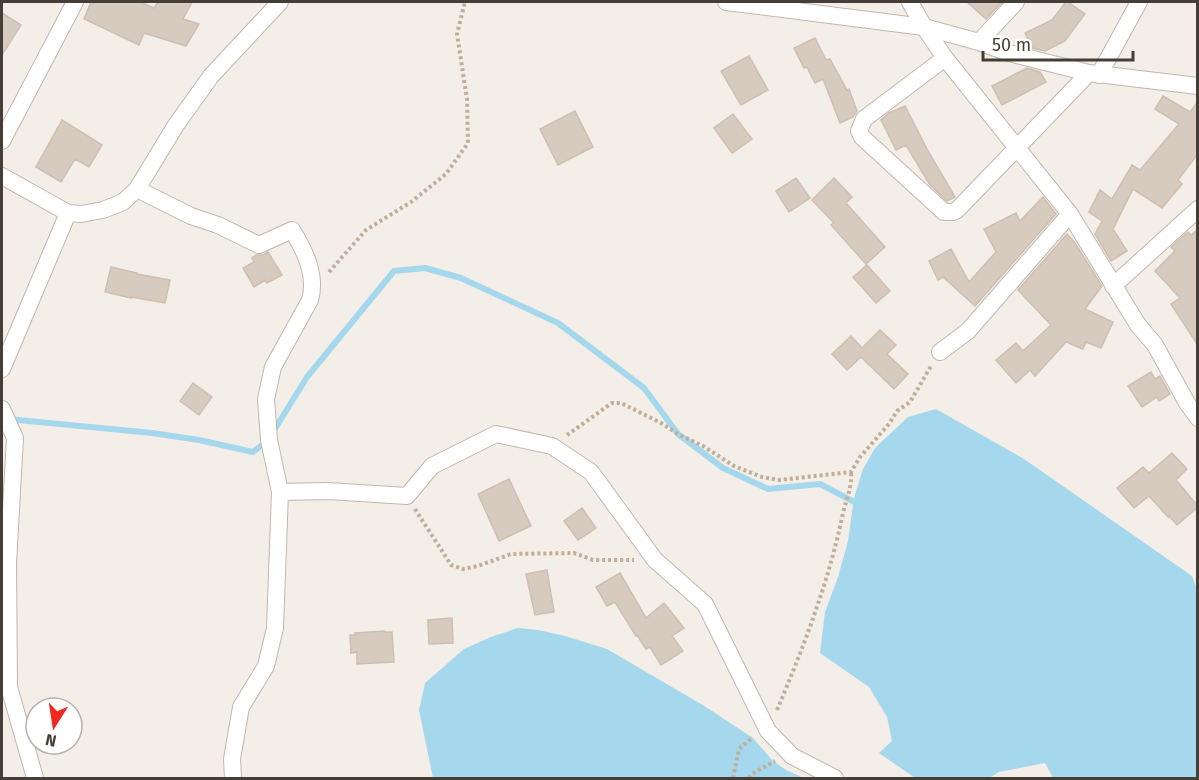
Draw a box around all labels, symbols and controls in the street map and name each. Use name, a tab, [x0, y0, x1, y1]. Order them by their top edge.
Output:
scale bar	[983, 24, 1133, 62]
text: 50 m	[992, 34, 1031, 56]
north arrow	[24, 696, 84, 756]
text: N	[44, 730, 58, 751]

